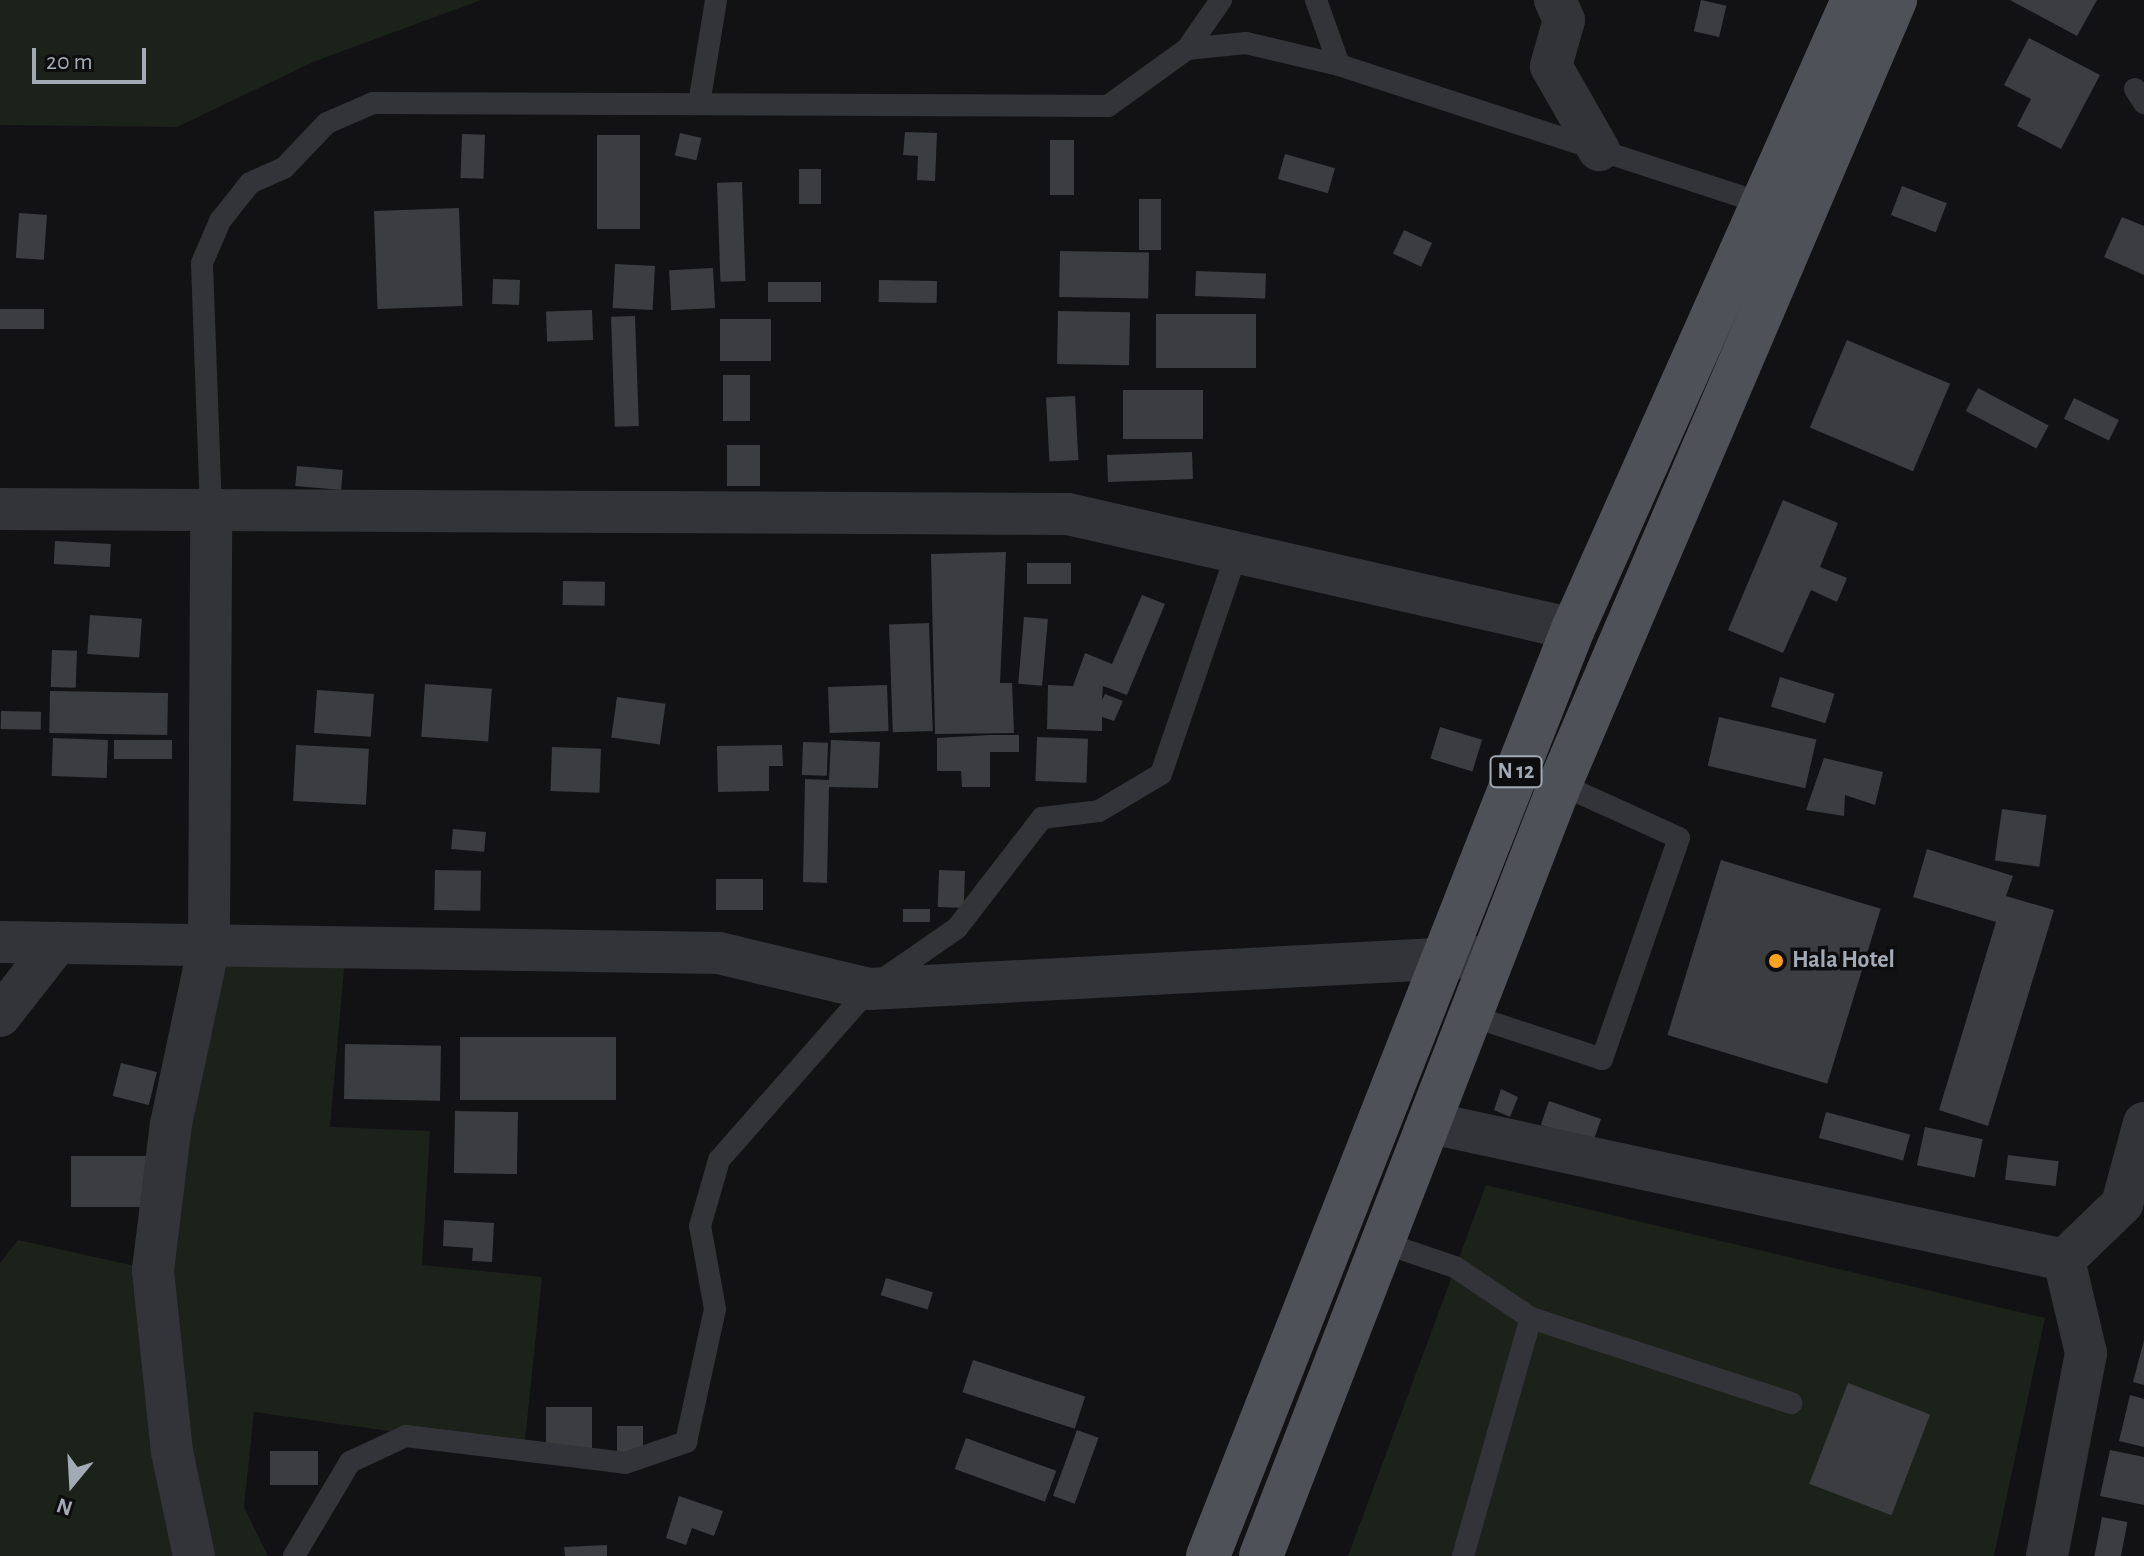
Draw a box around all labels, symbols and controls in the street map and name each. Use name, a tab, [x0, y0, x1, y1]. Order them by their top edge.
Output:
scale bar	[36, 32, 150, 82]
text: 20 m	[46, 50, 93, 74]
road number: N 12	[1488, 754, 1544, 790]
place label: Hala Hotel	[1792, 947, 1895, 975]
marker: Hala Hotel	[1767, 952, 1785, 970]
north arrow	[32, 1444, 112, 1524]
text: N	[54, 1494, 75, 1520]

